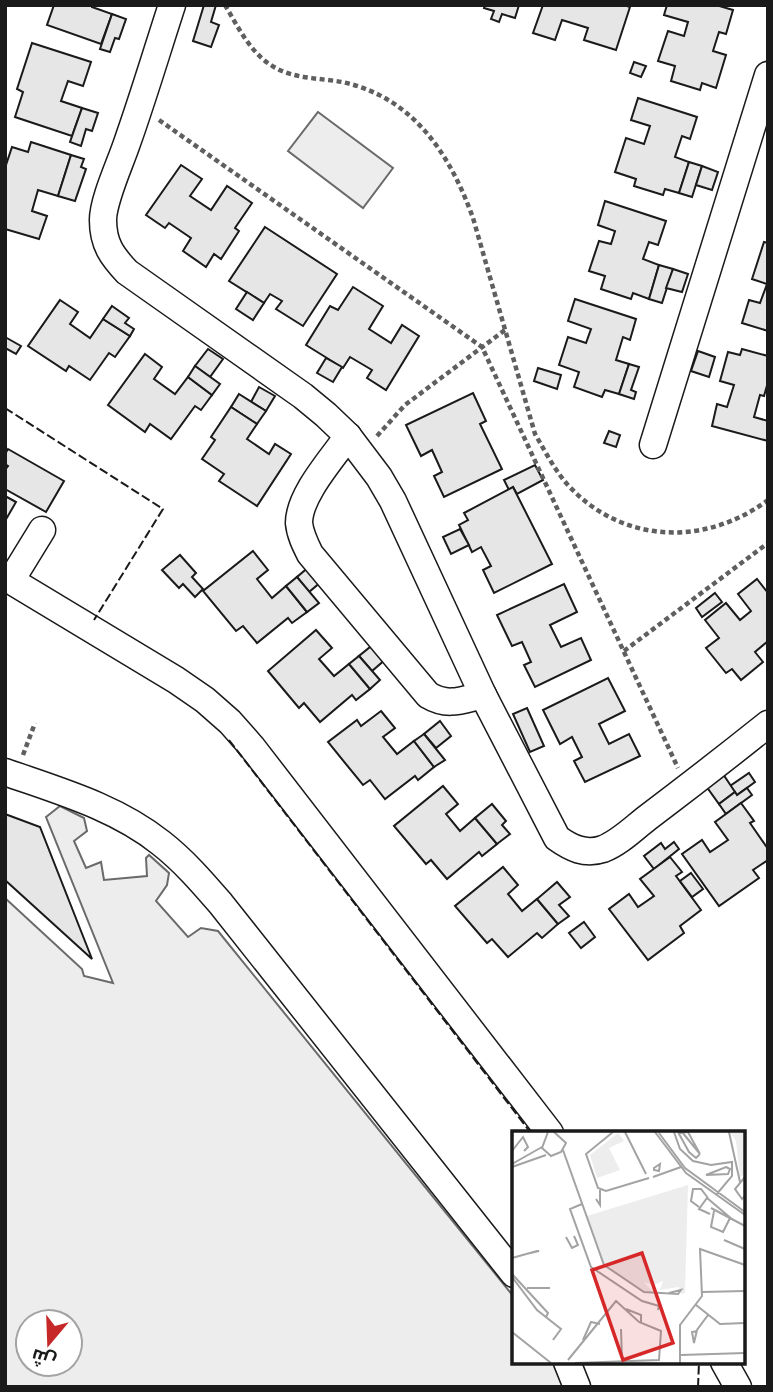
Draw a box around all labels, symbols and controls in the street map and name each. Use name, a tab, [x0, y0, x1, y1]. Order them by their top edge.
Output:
inset map	[512, 1131, 745, 1364]
north arrow	[14, 1308, 84, 1378]
text: ش	[28, 1343, 59, 1375]

